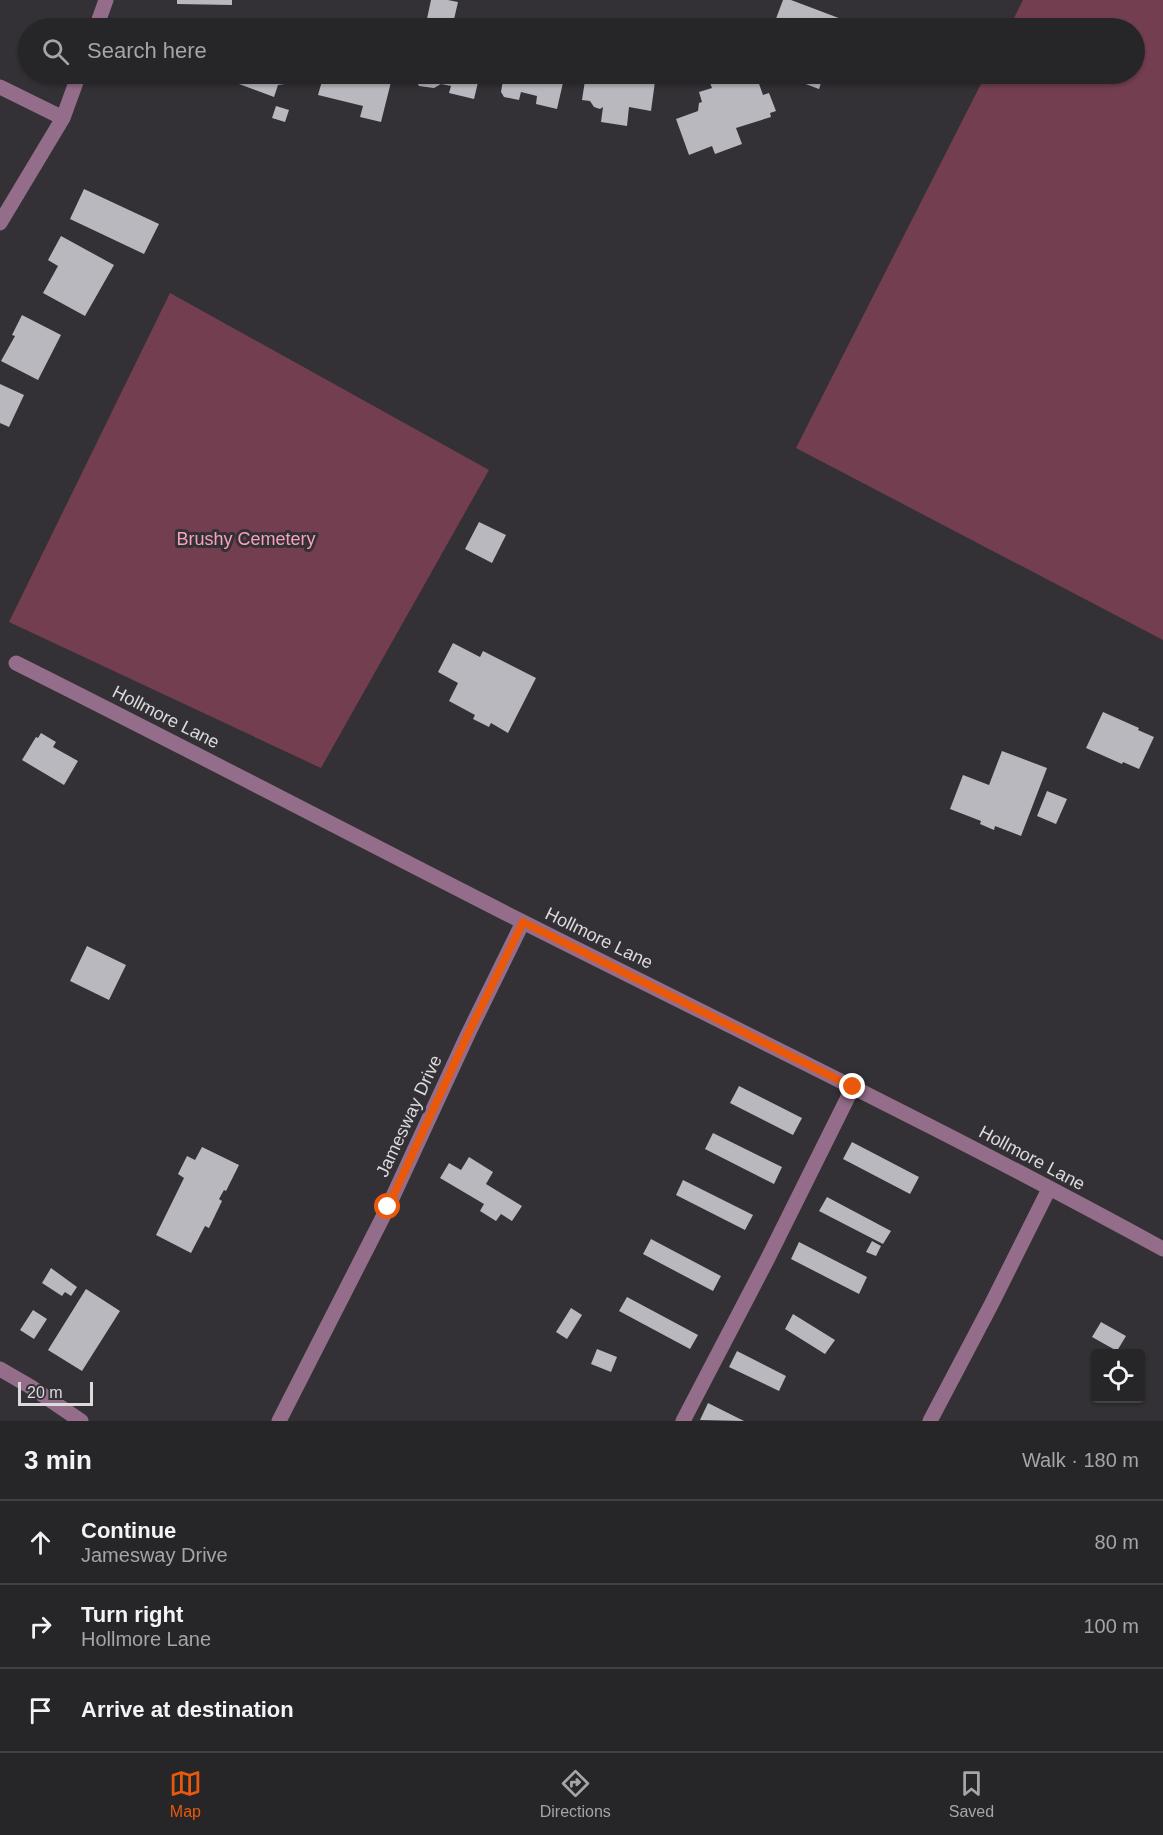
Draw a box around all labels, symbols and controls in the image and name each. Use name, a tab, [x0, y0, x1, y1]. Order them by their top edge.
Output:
search box	[18, 18, 1145, 84]
icon: search	[39, 35, 72, 68]
text: Search here	[87, 38, 207, 63]
park label: Brushy Cemetery	[176, 529, 316, 549]
street label: Hollmore Lane	[109, 682, 223, 752]
street label: Hollmore Lane	[542, 903, 656, 973]
street label: Jamesway Drive	[372, 1052, 446, 1180]
route end	[839, 1073, 865, 1099]
street label: Hollmore Lane	[976, 1122, 1088, 1194]
route start	[374, 1193, 400, 1219]
map controls	[1091, 1349, 1145, 1403]
button: locate	[1091, 1349, 1145, 1403]
scale bar	[18, 1379, 93, 1406]
text: 20 m	[27, 1384, 63, 1401]
text: 3 min	[24, 1445, 92, 1475]
text: Walk · 180 m	[1022, 1449, 1139, 1471]
text: Continue	[81, 1518, 176, 1543]
icon: ahead	[24, 1526, 57, 1559]
text: 80 m	[1095, 1531, 1139, 1553]
text: Jamesway Drive	[81, 1544, 228, 1566]
text: Turn right	[81, 1602, 183, 1627]
icon: right	[24, 1610, 57, 1643]
text: 100 m	[1083, 1615, 1139, 1637]
text: Hollmore Lane	[81, 1628, 211, 1650]
icon: arrive	[24, 1694, 57, 1727]
text: Arrive at destination	[81, 1697, 294, 1722]
tab: Map	[169, 1767, 202, 1821]
tab: Directions	[540, 1767, 611, 1821]
tab: Saved	[949, 1767, 994, 1821]

